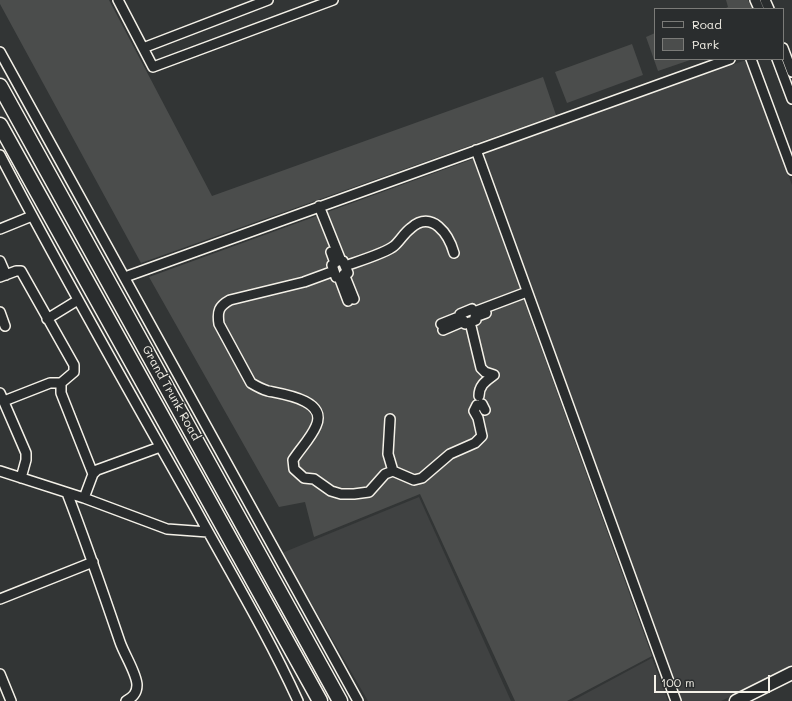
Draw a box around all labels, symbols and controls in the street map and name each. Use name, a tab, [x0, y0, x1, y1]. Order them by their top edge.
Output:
legend	[654, 8, 784, 60]
text: Road	[692, 16, 722, 32]
text: Park	[692, 36, 719, 52]
street label: Grand Trunk Road	[139, 343, 203, 443]
scale bar	[656, 667, 772, 693]
text: 100 m	[661, 674, 695, 690]

